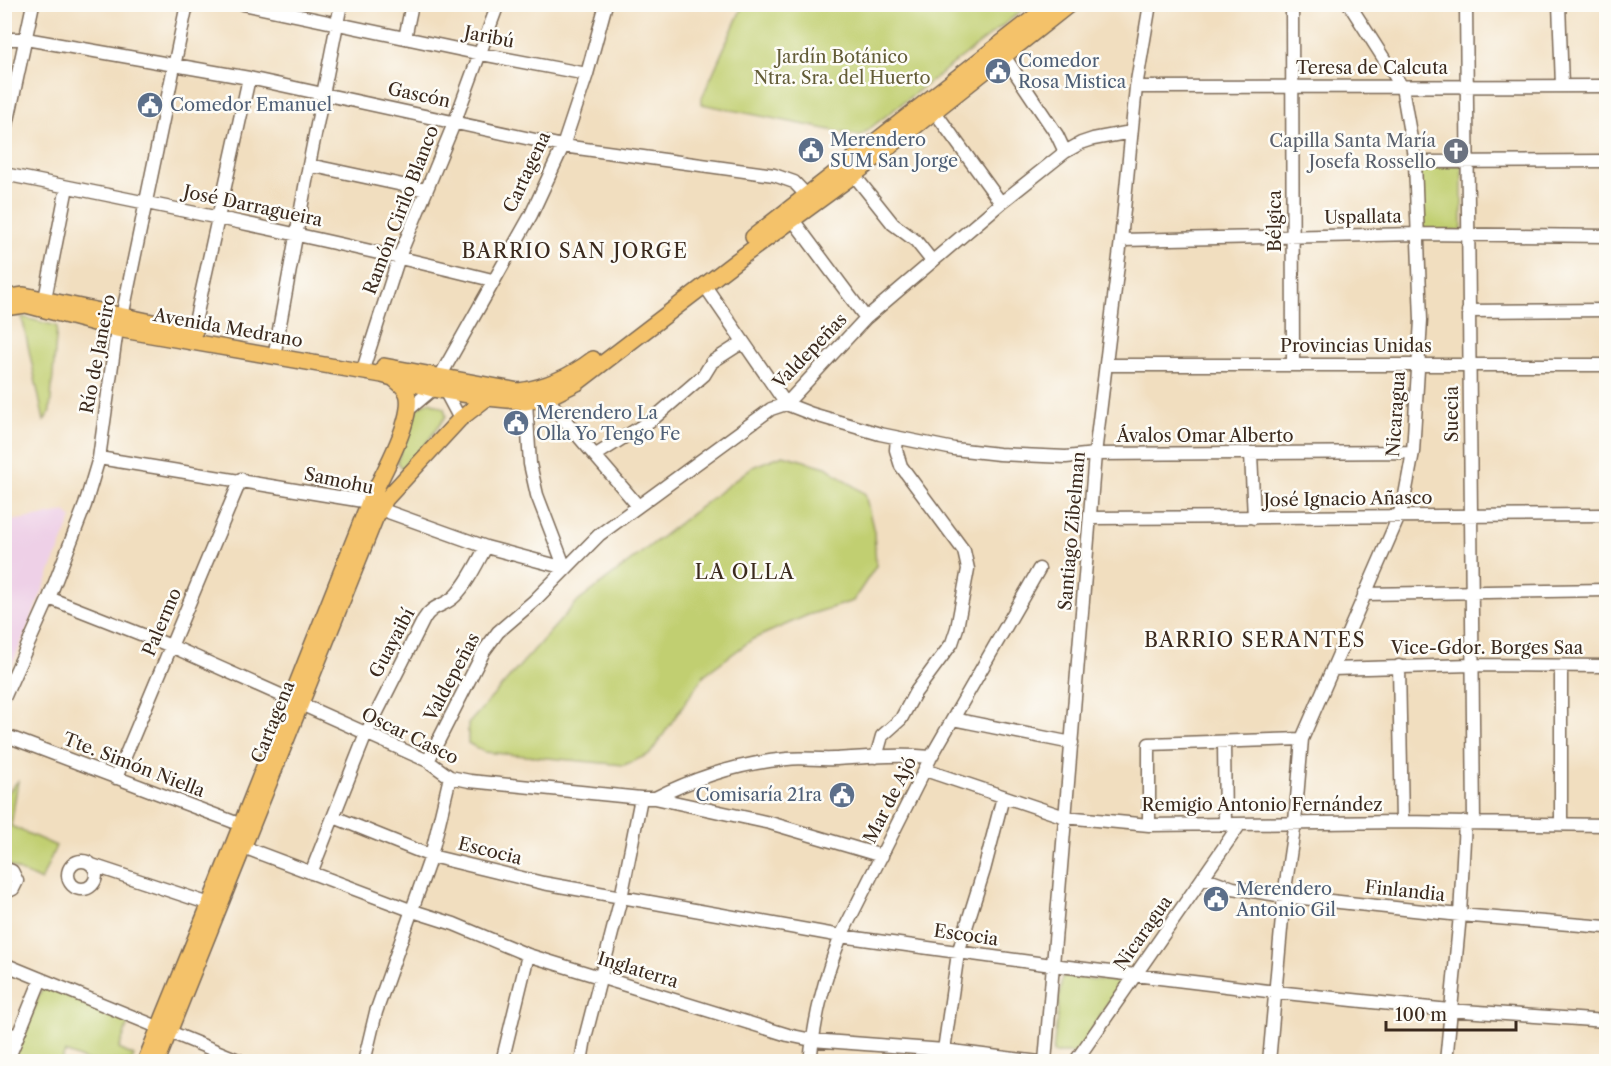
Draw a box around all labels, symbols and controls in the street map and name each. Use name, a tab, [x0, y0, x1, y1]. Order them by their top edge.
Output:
street label: Jaribú	[459, 21, 516, 53]
park label: Jardín Botánico Ntra. Sra. del Huerto	[753, 46, 931, 89]
place label: Comedor Rosa Mistica	[1018, 50, 1127, 93]
public building icon: Comedor Rosa Mistica	[983, 56, 1013, 86]
street label: Teresa de Calcuta	[1296, 57, 1449, 79]
street label: Gascón	[386, 78, 452, 112]
public building icon: Comedor Emanuel	[135, 90, 165, 120]
place label: Comedor Emanuel	[170, 94, 332, 116]
street label: Ramón Cirilo Blanco	[359, 122, 443, 298]
street label: Cartagena	[499, 127, 556, 216]
place label: Merendero SUM San Jorge	[830, 129, 958, 172]
place label: Capilla Santa María Josefa Rossello	[1269, 130, 1437, 173]
public building icon: Merendero SUM San Jorge	[796, 135, 826, 165]
church icon: Capilla Santa María Josefa Rossello	[1441, 136, 1471, 166]
street label: José Darragueira	[178, 180, 325, 232]
street label: Bélgica	[1264, 190, 1286, 252]
street label: Uspallata	[1324, 205, 1403, 229]
district label: BARRIO SAN JORGE	[461, 239, 689, 263]
street label: Río de Janeiro	[76, 292, 120, 416]
street label: Avenida Medrano	[151, 304, 304, 352]
street label: Valdepeñas	[768, 309, 852, 394]
street label: Provincias Unidas	[1280, 335, 1432, 357]
street label: Nicaragua	[1382, 370, 1410, 458]
street label: Suecia	[1441, 385, 1463, 442]
place label: Merendero La Olla Yo Tengo Fe	[536, 402, 680, 445]
public building icon: Merendero La Olla Yo Tengo Fe	[501, 408, 531, 438]
street label: Ávalos Omar Alberto	[1115, 424, 1294, 447]
street label: Santiago Zibelman	[1054, 451, 1090, 611]
street label: Samohu	[302, 463, 376, 499]
street label: José Ignacio Añasco	[1260, 487, 1433, 512]
district label: LA OLLA	[695, 560, 795, 584]
street label: Palermo	[138, 585, 186, 659]
street label: Guayaibí	[365, 604, 420, 681]
district label: BARRIO SERANTES	[1144, 628, 1366, 652]
street label: Valdepeñas	[419, 629, 484, 726]
street label: Vice-Gdor. Borges Saa	[1390, 637, 1584, 659]
street label: Cartagena	[246, 677, 300, 766]
street label: Oscar Casco	[358, 703, 462, 769]
street label: Tte. Simón Niella	[60, 728, 208, 802]
street label: Mar de Ajó	[859, 753, 921, 847]
public building icon: Comisaría 21ra	[827, 780, 857, 810]
place label: Comisaría 21ra	[695, 784, 822, 806]
street label: Remigio Antonio Fernández	[1141, 794, 1383, 816]
street label: Escocia	[456, 832, 525, 870]
street label: Finlandia	[1364, 876, 1447, 906]
place label: Merendero Antonio Gil	[1235, 878, 1336, 921]
public building icon: Merendero Antonio Gil	[1201, 884, 1231, 914]
street label: Nicaragua	[1109, 891, 1177, 975]
street label: Escocia	[932, 920, 1000, 950]
street label: Inglaterra	[595, 947, 682, 993]
scale bar	[1386, 994, 1516, 1032]
text: 100 m	[1395, 1004, 1447, 1026]

